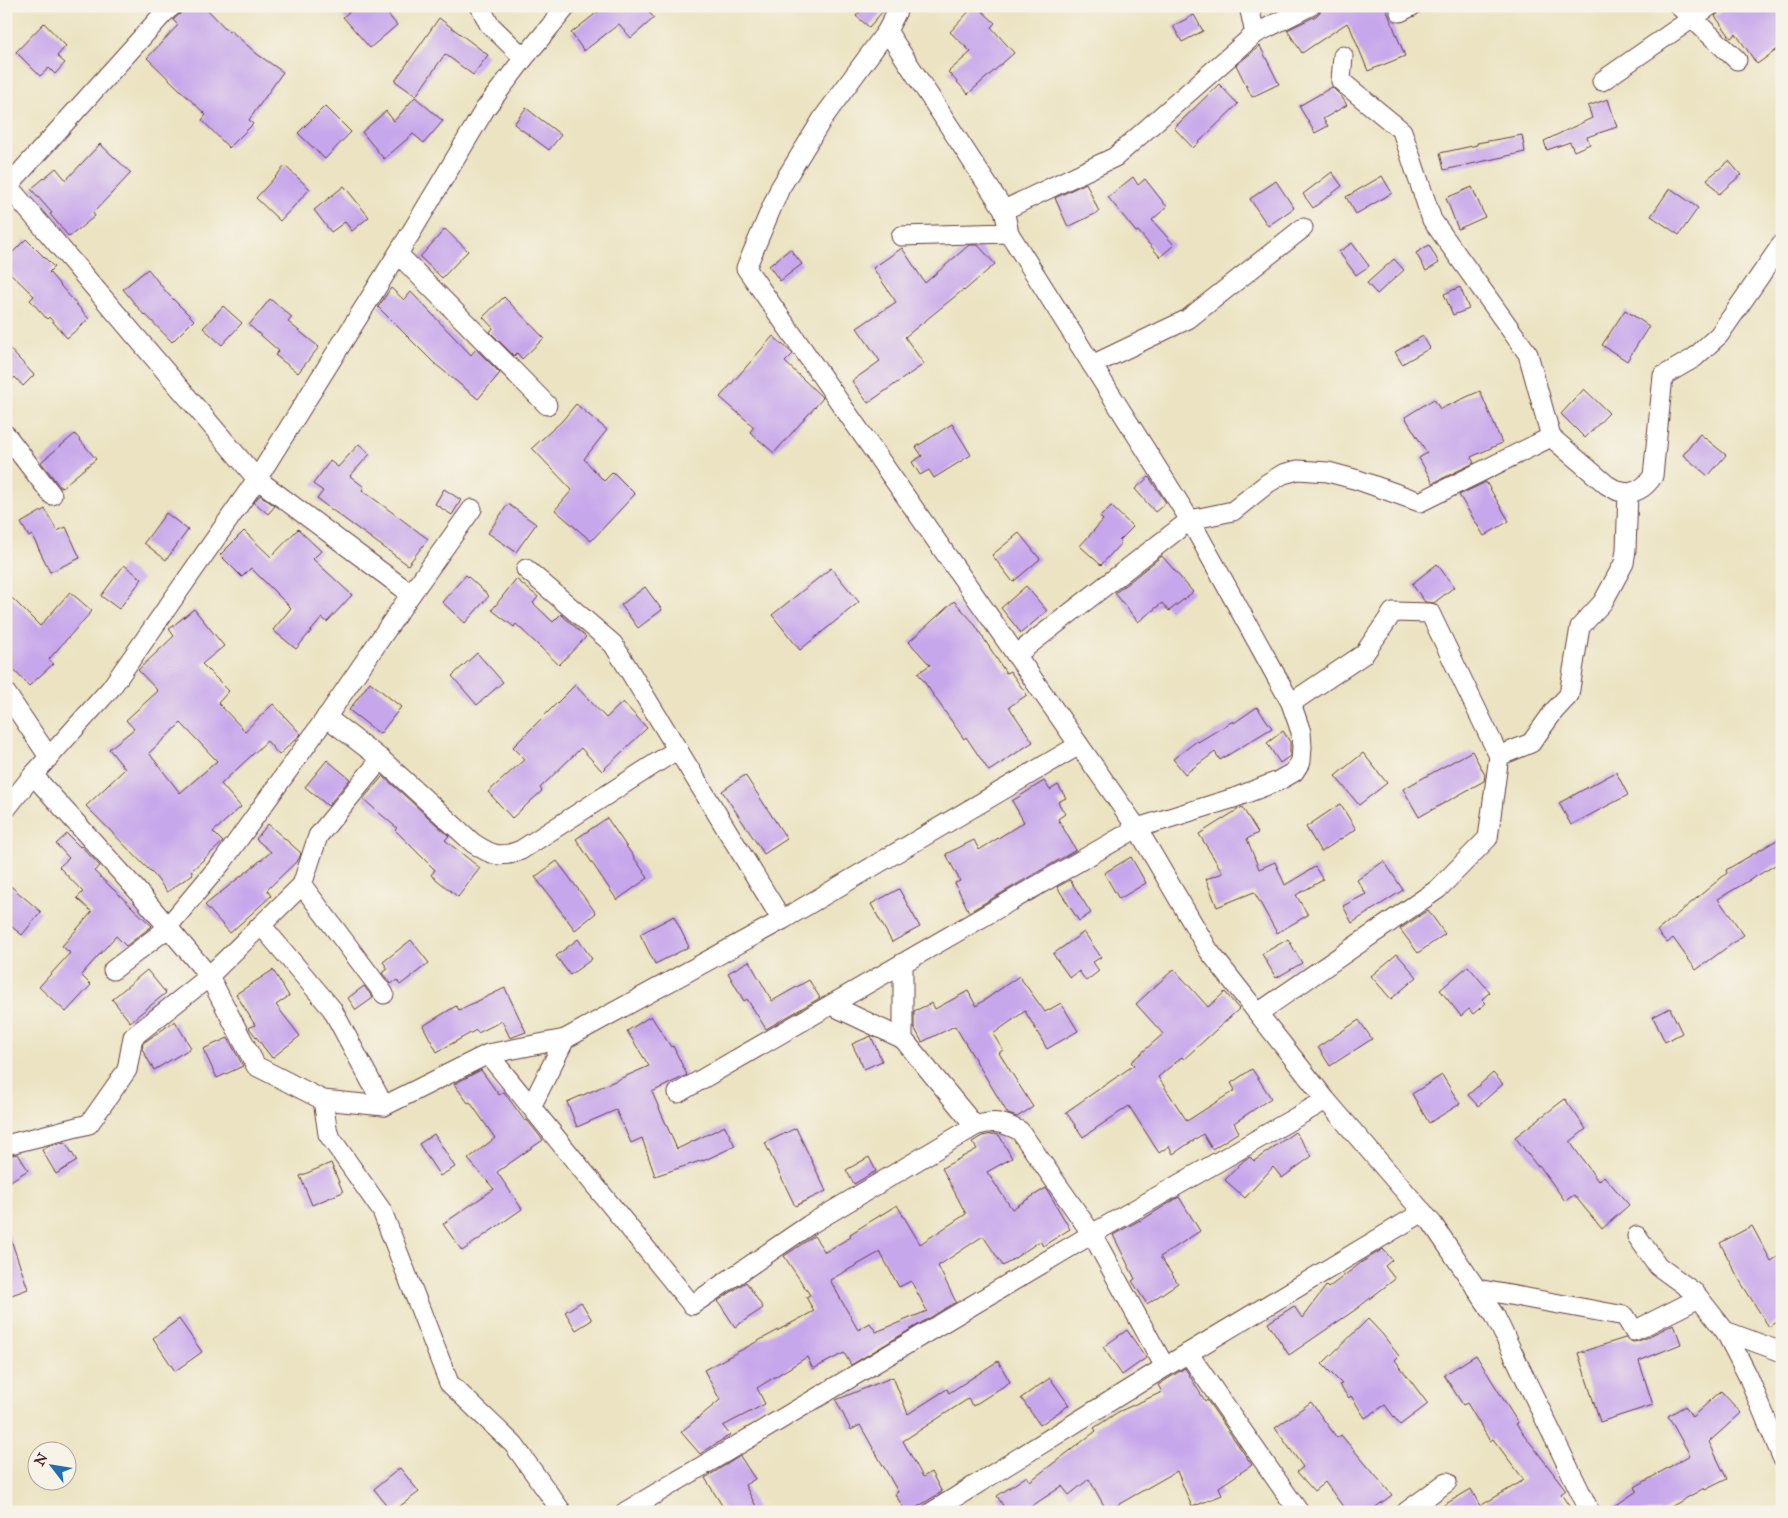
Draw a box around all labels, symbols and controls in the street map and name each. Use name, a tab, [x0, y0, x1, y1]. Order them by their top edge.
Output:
north arrow	[28, 1440, 78, 1490]
text: N	[31, 1450, 52, 1469]

